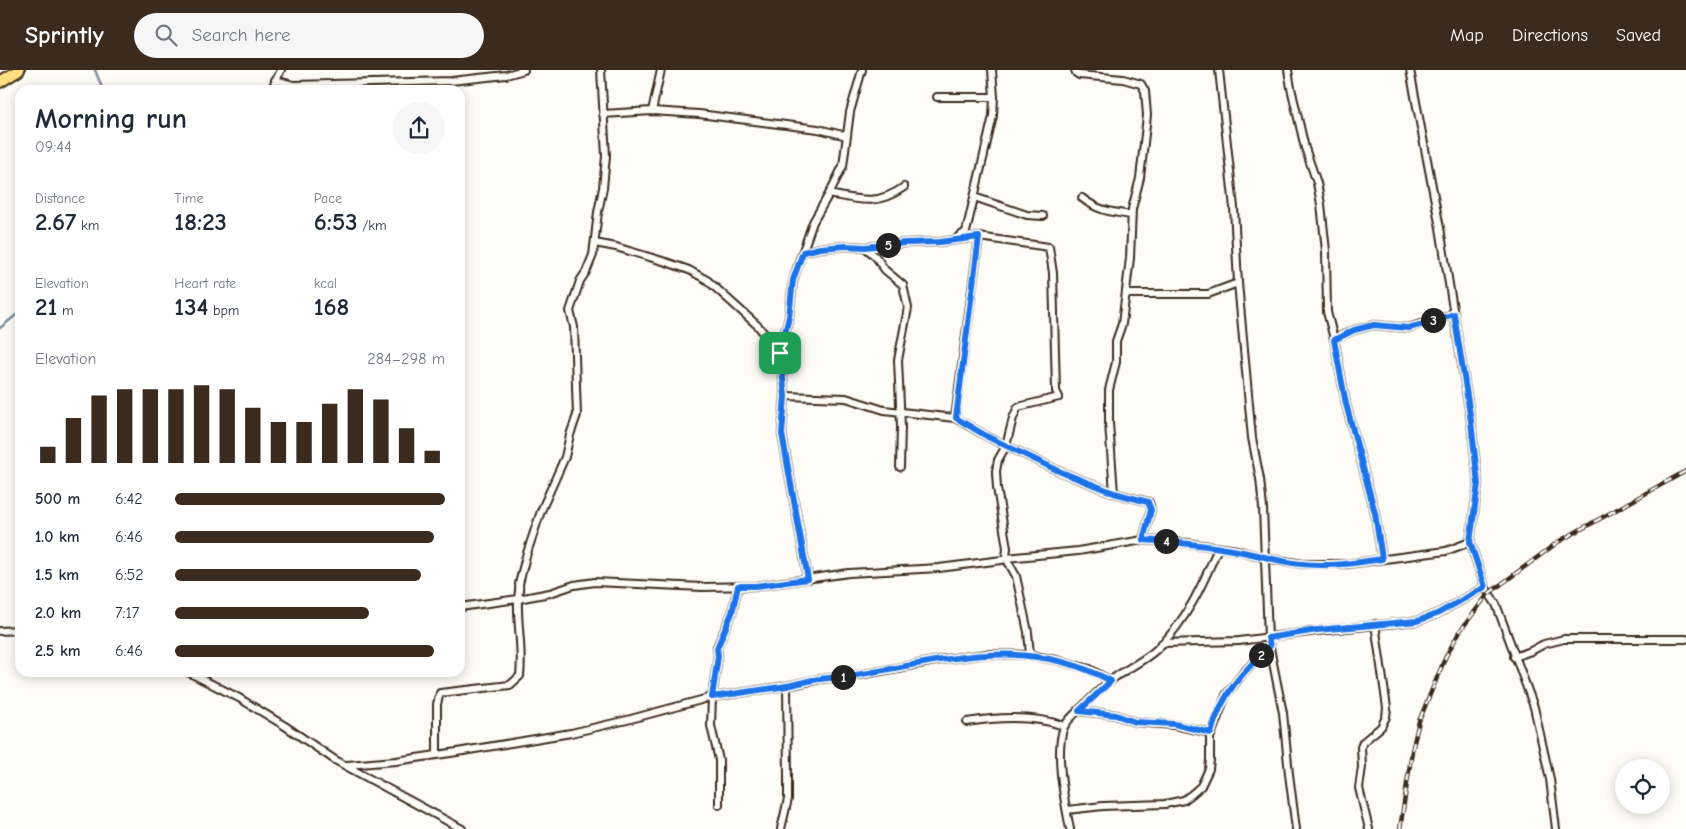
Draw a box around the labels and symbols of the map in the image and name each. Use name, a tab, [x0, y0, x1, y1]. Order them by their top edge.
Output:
pin: 5	[876, 232, 900, 258]
pin: 3	[1420, 308, 1446, 332]
pin	[759, 332, 801, 374]
pin: 4	[1154, 528, 1178, 554]
pin: 2	[1248, 642, 1274, 668]
pin: 1	[830, 664, 856, 690]

